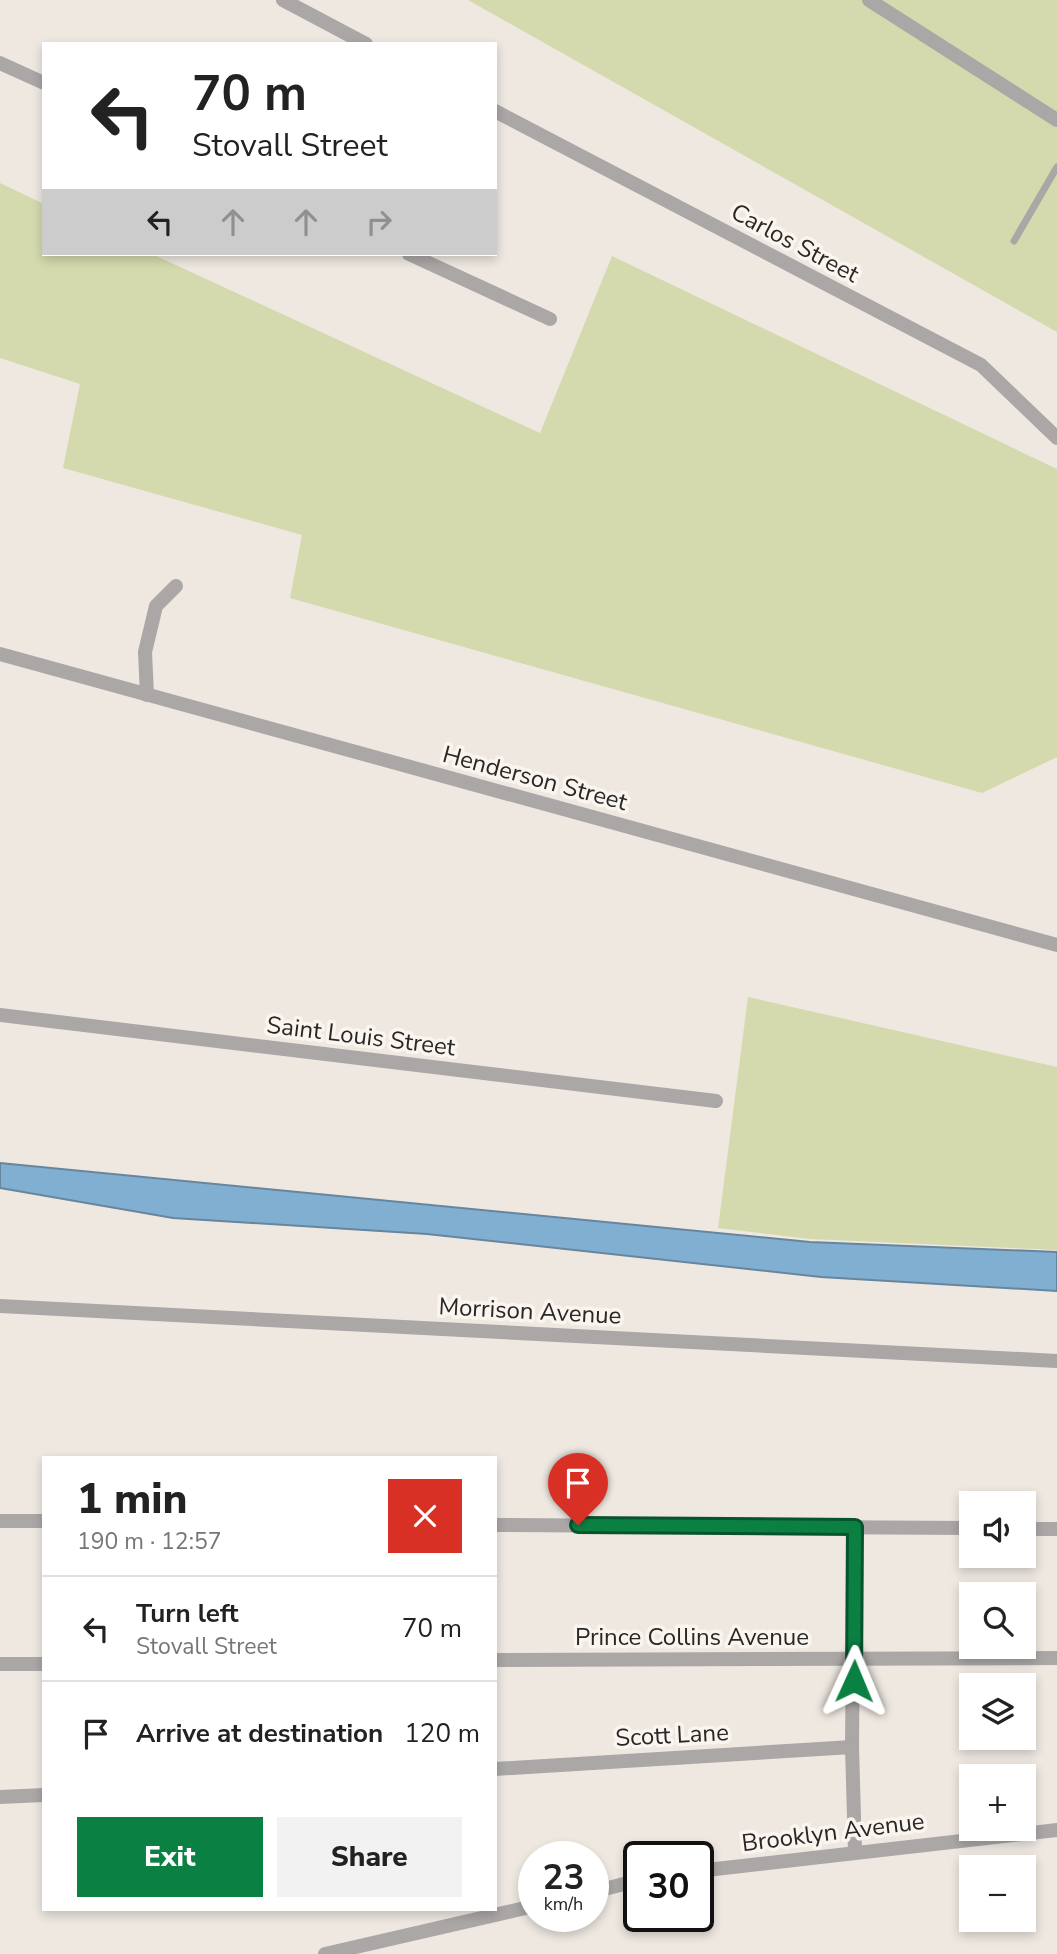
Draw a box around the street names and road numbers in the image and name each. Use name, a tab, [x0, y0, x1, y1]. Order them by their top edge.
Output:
street label: Carlos Street	[725, 196, 865, 290]
street label: Henderson Street	[439, 738, 632, 818]
street label: Saint Louis Street	[265, 1009, 458, 1064]
street label: Morrison Avenue	[438, 1290, 622, 1332]
street label: Prince Collins Avenue	[575, 1621, 809, 1653]
street label: Scott Lane	[614, 1716, 730, 1754]
street label: Brooklyn Avenue	[740, 1805, 926, 1859]

